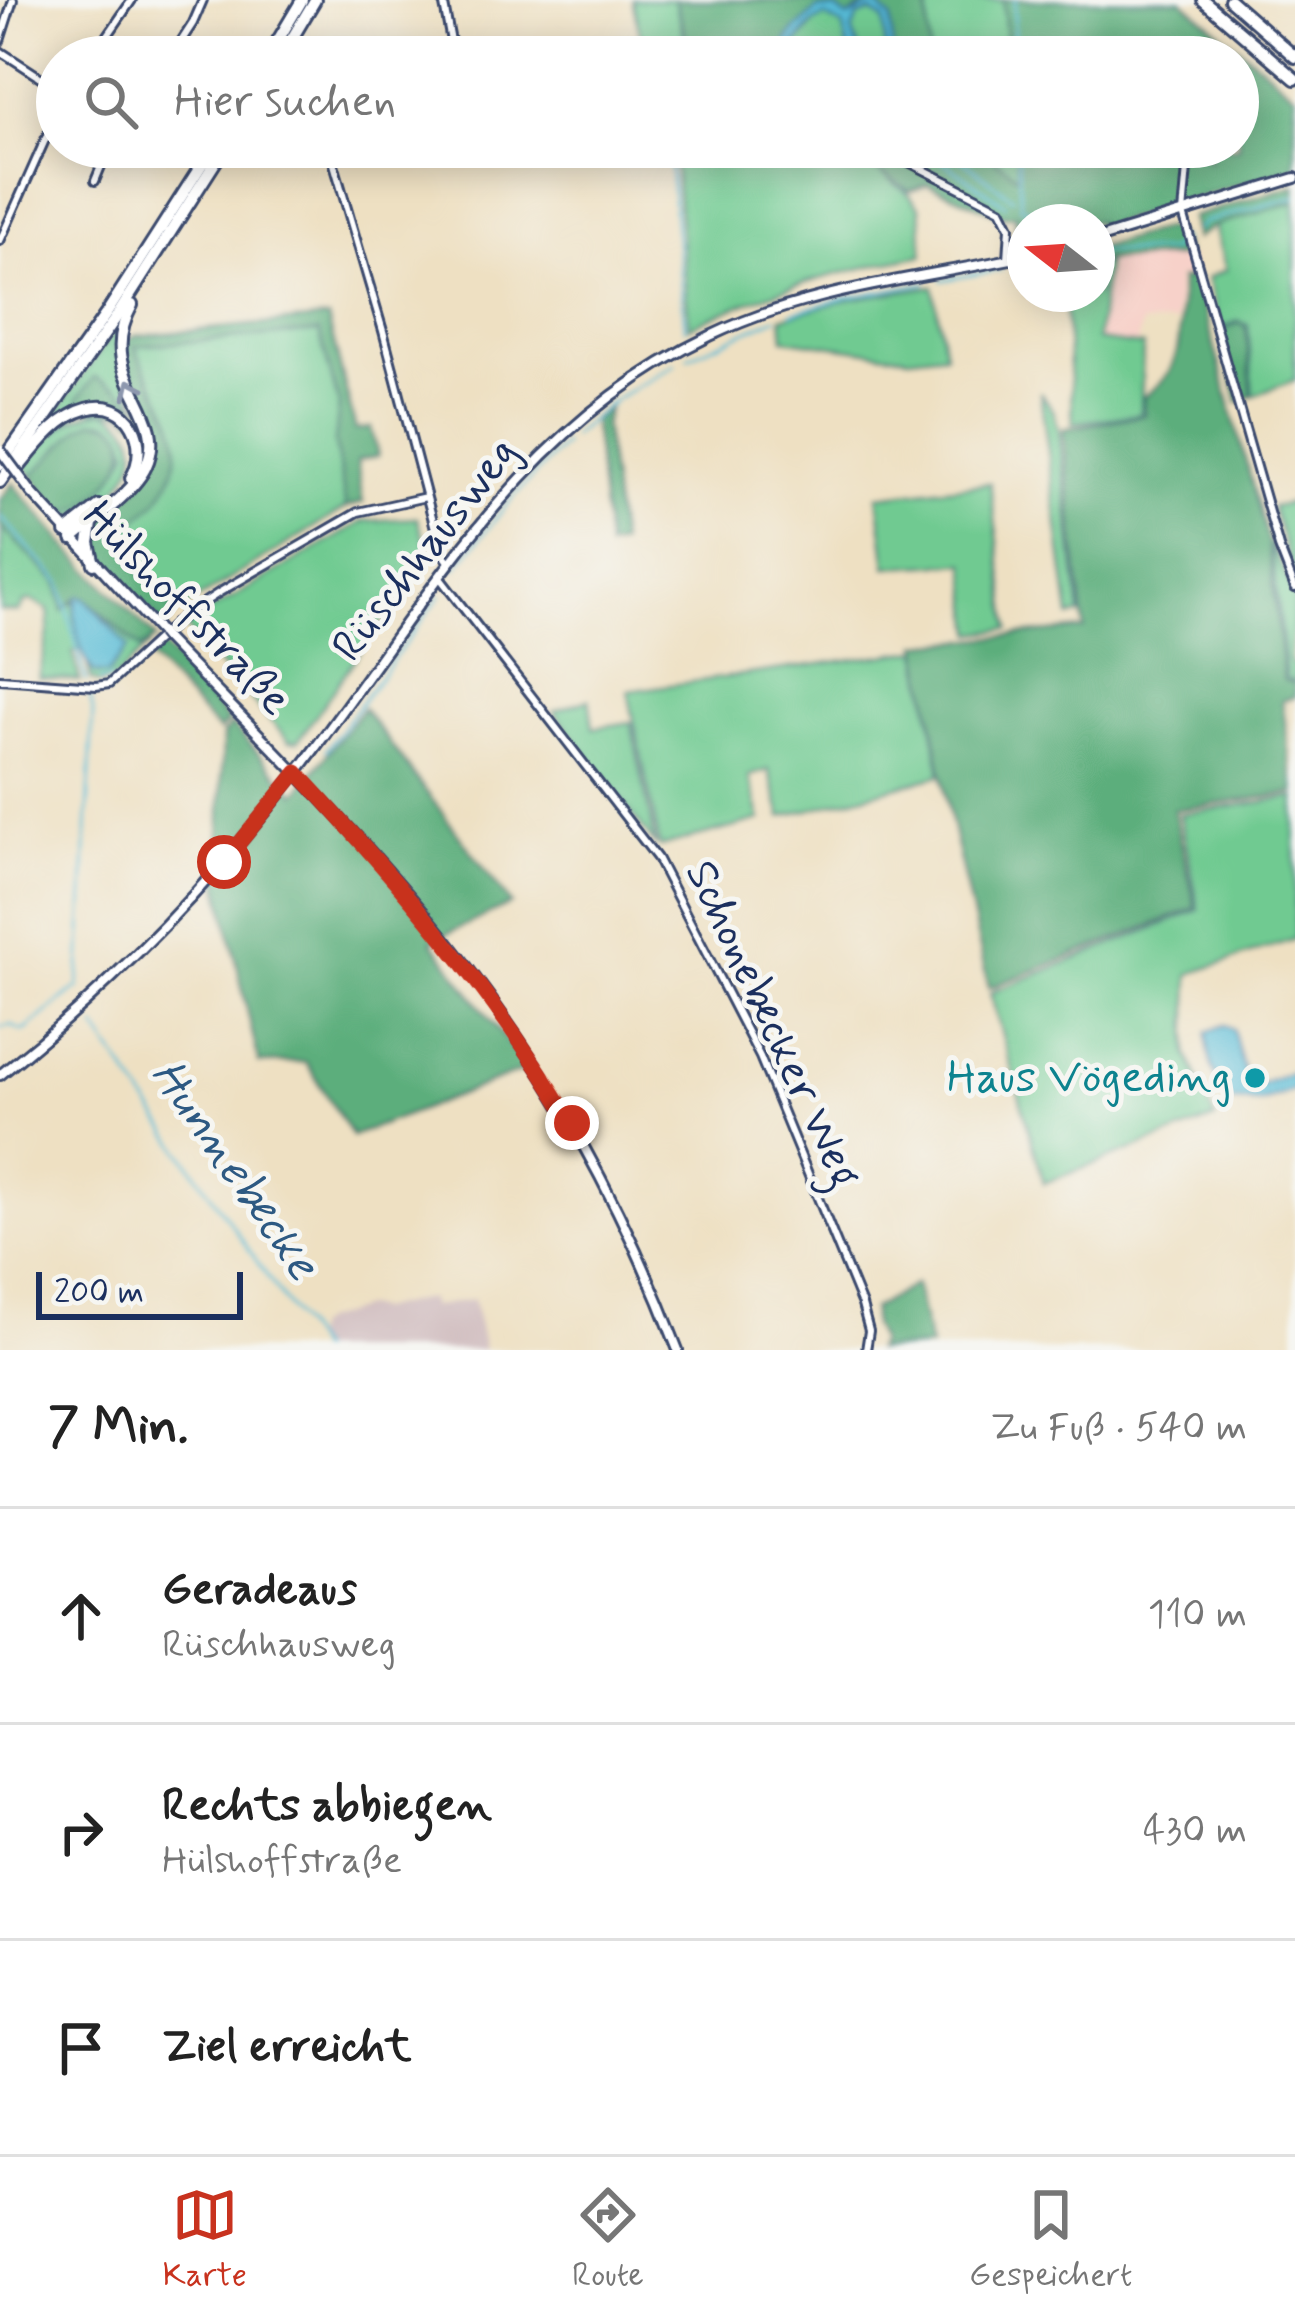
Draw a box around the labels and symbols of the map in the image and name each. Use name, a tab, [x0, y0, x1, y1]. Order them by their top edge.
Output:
north arrow	[1007, 204, 1115, 312]
one-way arrow	[122, 379, 146, 400]
street label: Rüschhausweg	[320, 426, 532, 674]
street label: Hülshoffstraße	[69, 489, 303, 729]
route start	[197, 835, 251, 889]
street label: Schonebecker Weg	[666, 851, 874, 1201]
water label: Hunnebecke	[135, 1047, 334, 1294]
place label: Haus Vögeding	[947, 1049, 1231, 1108]
marker: Haus Vögeding	[1242, 1065, 1268, 1091]
route end	[545, 1096, 599, 1150]
scale bar	[36, 1266, 243, 1319]

